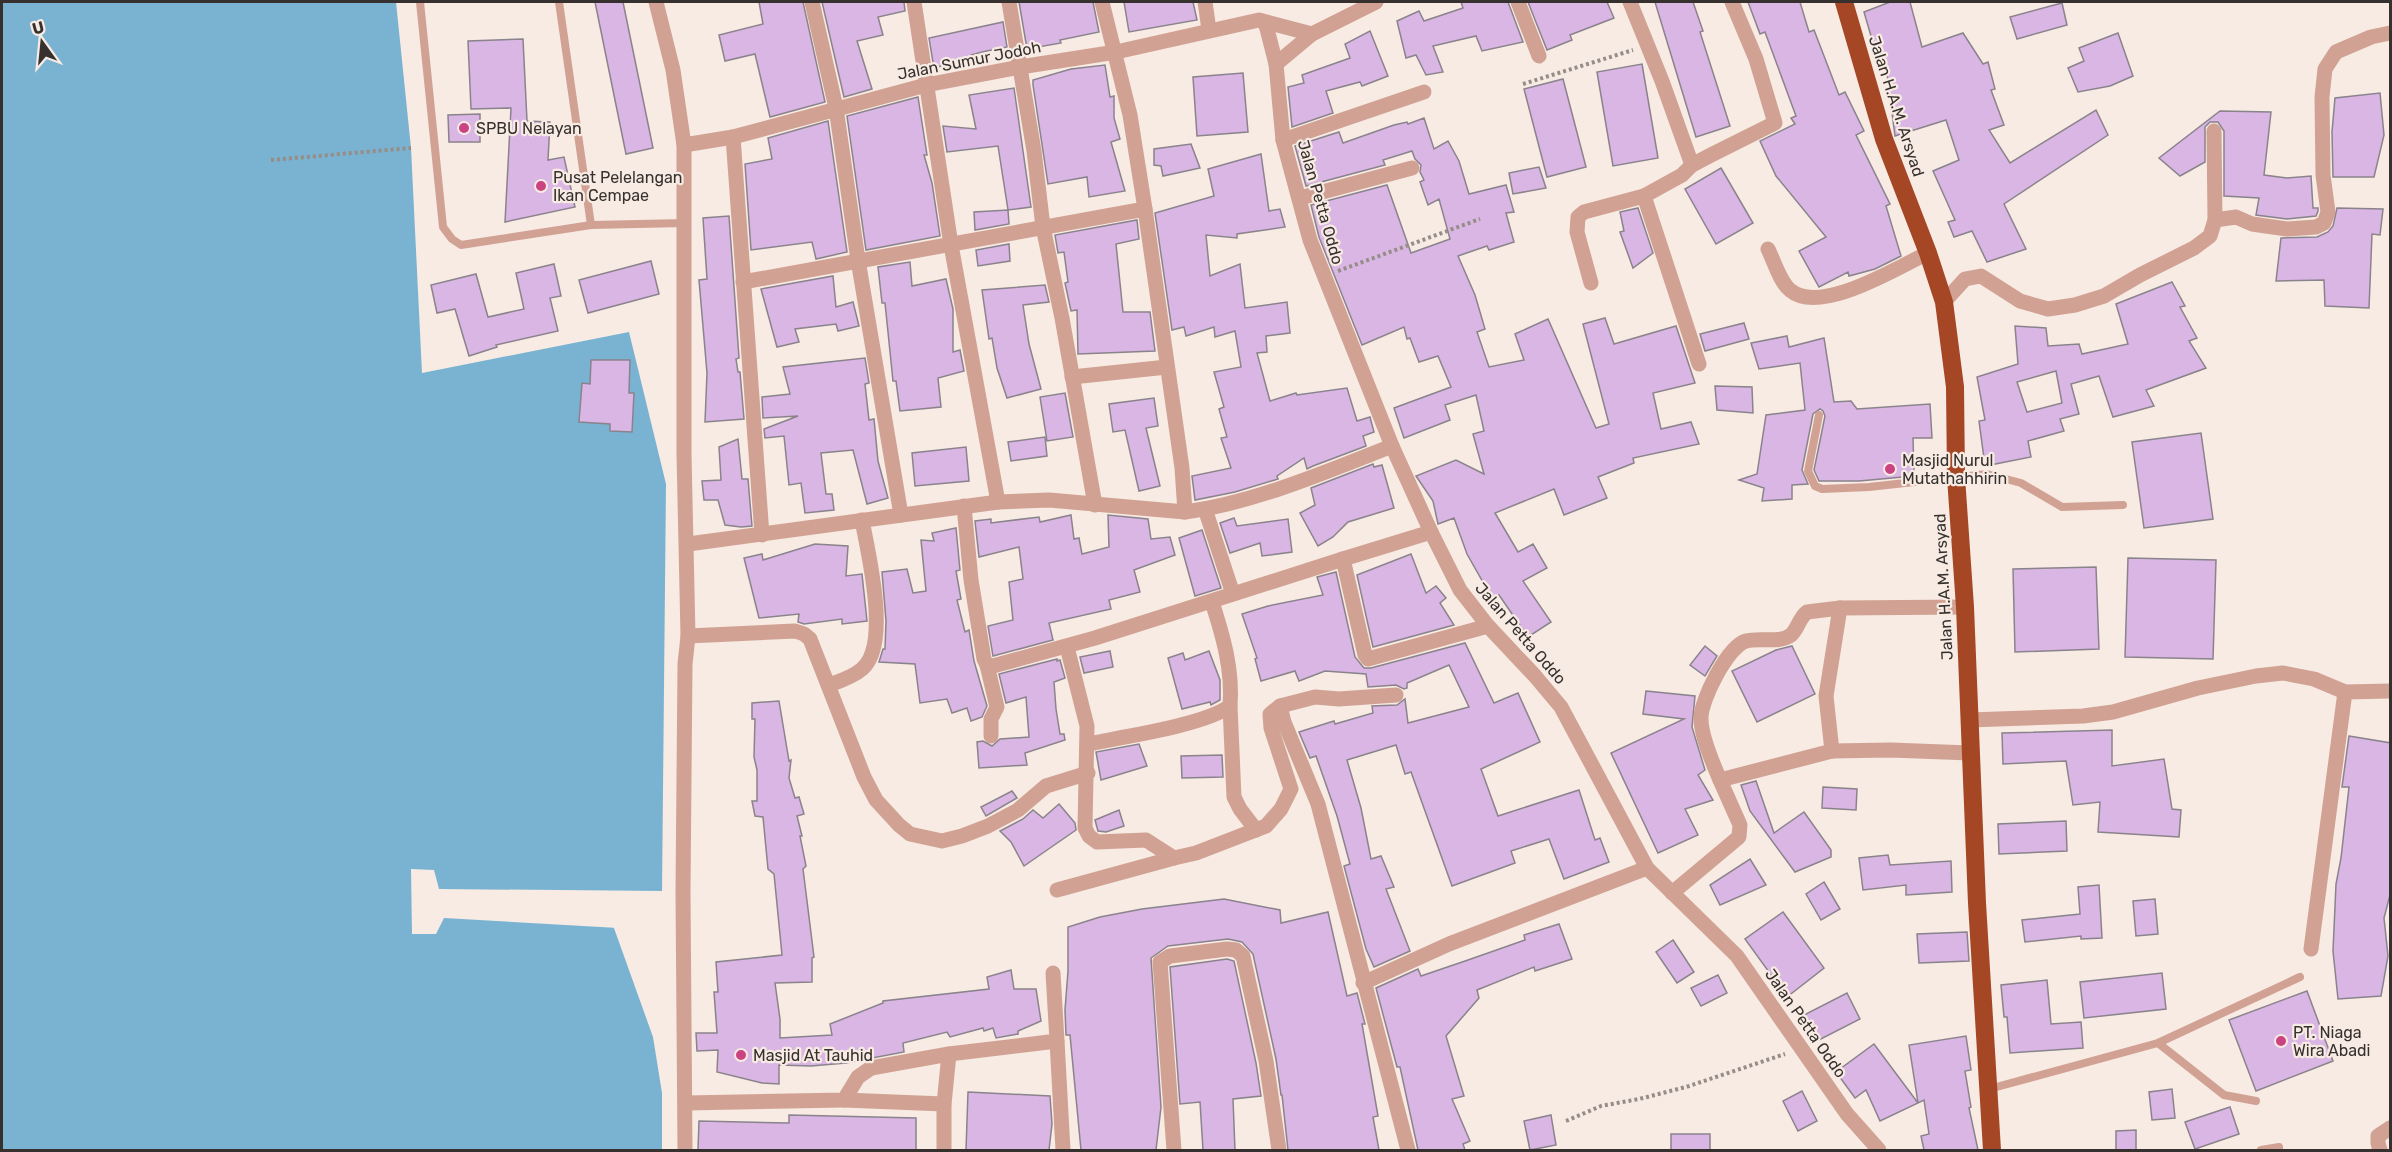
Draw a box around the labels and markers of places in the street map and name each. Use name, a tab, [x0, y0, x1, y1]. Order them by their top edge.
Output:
place label: SPBU Nelayan	[476, 119, 582, 138]
marker: SPBU Nelayan	[457, 121, 471, 135]
place label: Pusat Pelelangan Ikan Cempae	[553, 168, 682, 205]
marker: Pusat Pelelangan Ikan Cempae	[534, 179, 548, 193]
place label: Masjid Nurul Mutathahhirin	[1902, 451, 2007, 488]
marker: Masjid Nurul Mutathahhirin	[1883, 462, 1897, 476]
place label: PT. Niaga Wira Abadi	[2293, 1023, 2370, 1060]
marker: PT. Niaga Wira Abadi	[2274, 1034, 2288, 1048]
place label: Masjid At Tauhid	[753, 1046, 873, 1065]
marker: Masjid At Tauhid	[734, 1048, 748, 1062]

